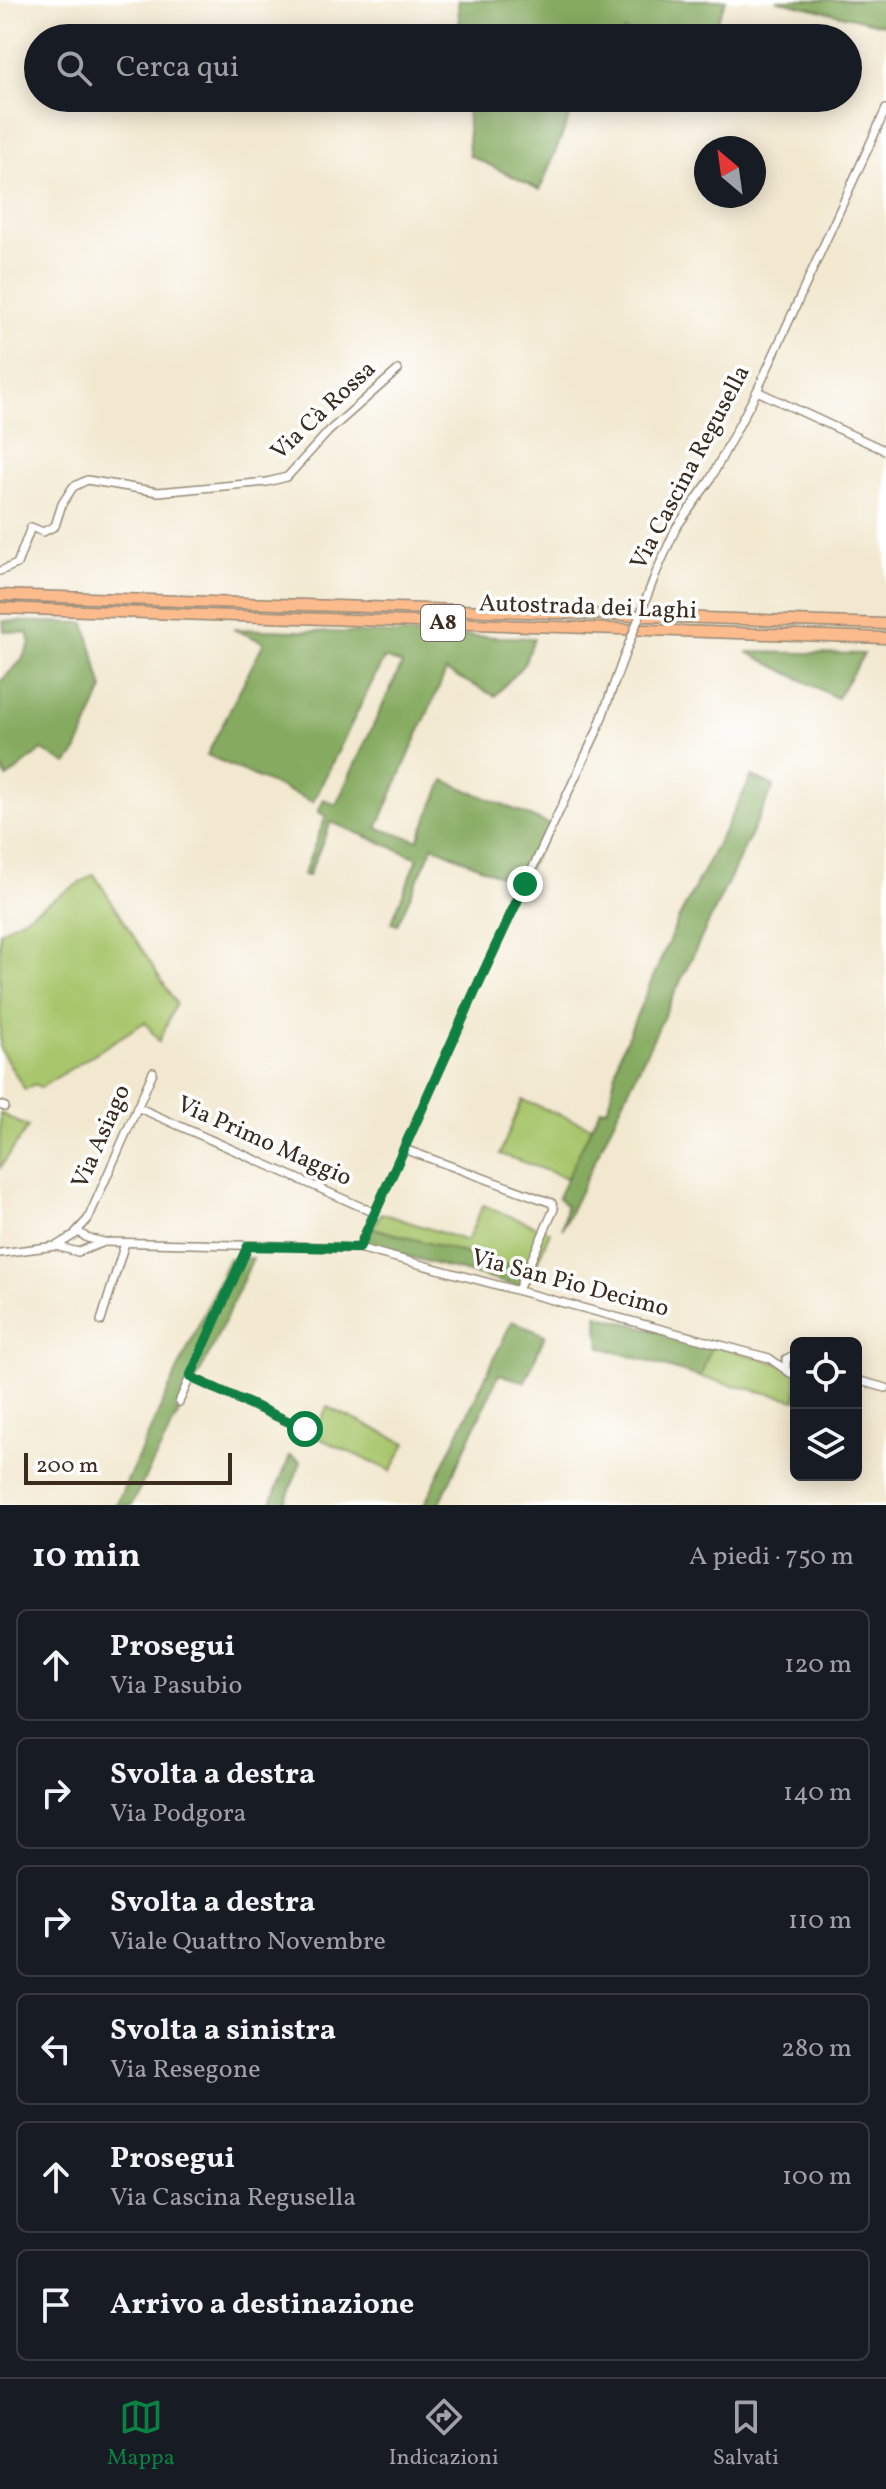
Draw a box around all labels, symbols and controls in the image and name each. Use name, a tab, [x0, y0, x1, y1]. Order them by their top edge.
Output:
search box	[24, 24, 862, 112]
icon: search	[52, 46, 96, 90]
text: Cerca qui	[116, 47, 239, 89]
north arrow	[694, 136, 766, 208]
street label: Via Cà Rossa	[264, 353, 384, 469]
street label: Via Cascina Regusella	[623, 360, 759, 576]
street label: Autostrada dei Laghi	[478, 587, 698, 629]
road number: A8	[421, 605, 465, 641]
route end	[507, 866, 543, 902]
street label: Via Asiago	[64, 1080, 140, 1194]
street label: Via Primo Maggio	[171, 1088, 357, 1196]
street label: Via San Pio Decimo	[467, 1241, 673, 1327]
map controls	[790, 1337, 862, 1481]
button: locate	[790, 1337, 862, 1409]
button: layers	[790, 1409, 862, 1481]
route start	[287, 1411, 323, 1447]
scale bar	[24, 1449, 232, 1485]
text: 200 m	[36, 1451, 98, 1482]
text: 10 min	[32, 1534, 141, 1581]
text: A piedi · 750 m	[689, 1539, 854, 1575]
text: Prosegui	[110, 1626, 235, 1668]
icon: ahead	[34, 1643, 78, 1687]
text: 120 m	[784, 1647, 852, 1683]
text: Via Pasubio	[110, 1668, 242, 1704]
text: Svolta a destra	[110, 1754, 315, 1796]
icon: right	[34, 1771, 78, 1815]
text: 140 m	[783, 1775, 852, 1811]
text: Via Podgora	[110, 1796, 247, 1832]
text: Svolta a destra	[110, 1882, 315, 1924]
icon: right	[34, 1899, 78, 1943]
text: 110 m	[788, 1903, 852, 1939]
text: Viale Quattro Novembre	[110, 1924, 386, 1960]
text: Svolta a sinistra	[110, 2010, 336, 2052]
icon: left	[34, 2027, 78, 2071]
text: 280 m	[781, 2031, 852, 2067]
text: Via Resegone	[110, 2052, 261, 2088]
text: Prosegui	[110, 2138, 235, 2180]
icon: ahead	[34, 2155, 78, 2199]
text: 100 m	[782, 2159, 852, 2195]
text: Via Cascina Regusella	[110, 2180, 356, 2216]
icon: arrive	[34, 2283, 78, 2327]
text: Arrivo a destinazione	[110, 2284, 414, 2326]
tab: Mappa	[107, 2395, 175, 2474]
tab: Indicazioni	[389, 2395, 499, 2474]
tab: Salvati	[713, 2395, 779, 2474]

